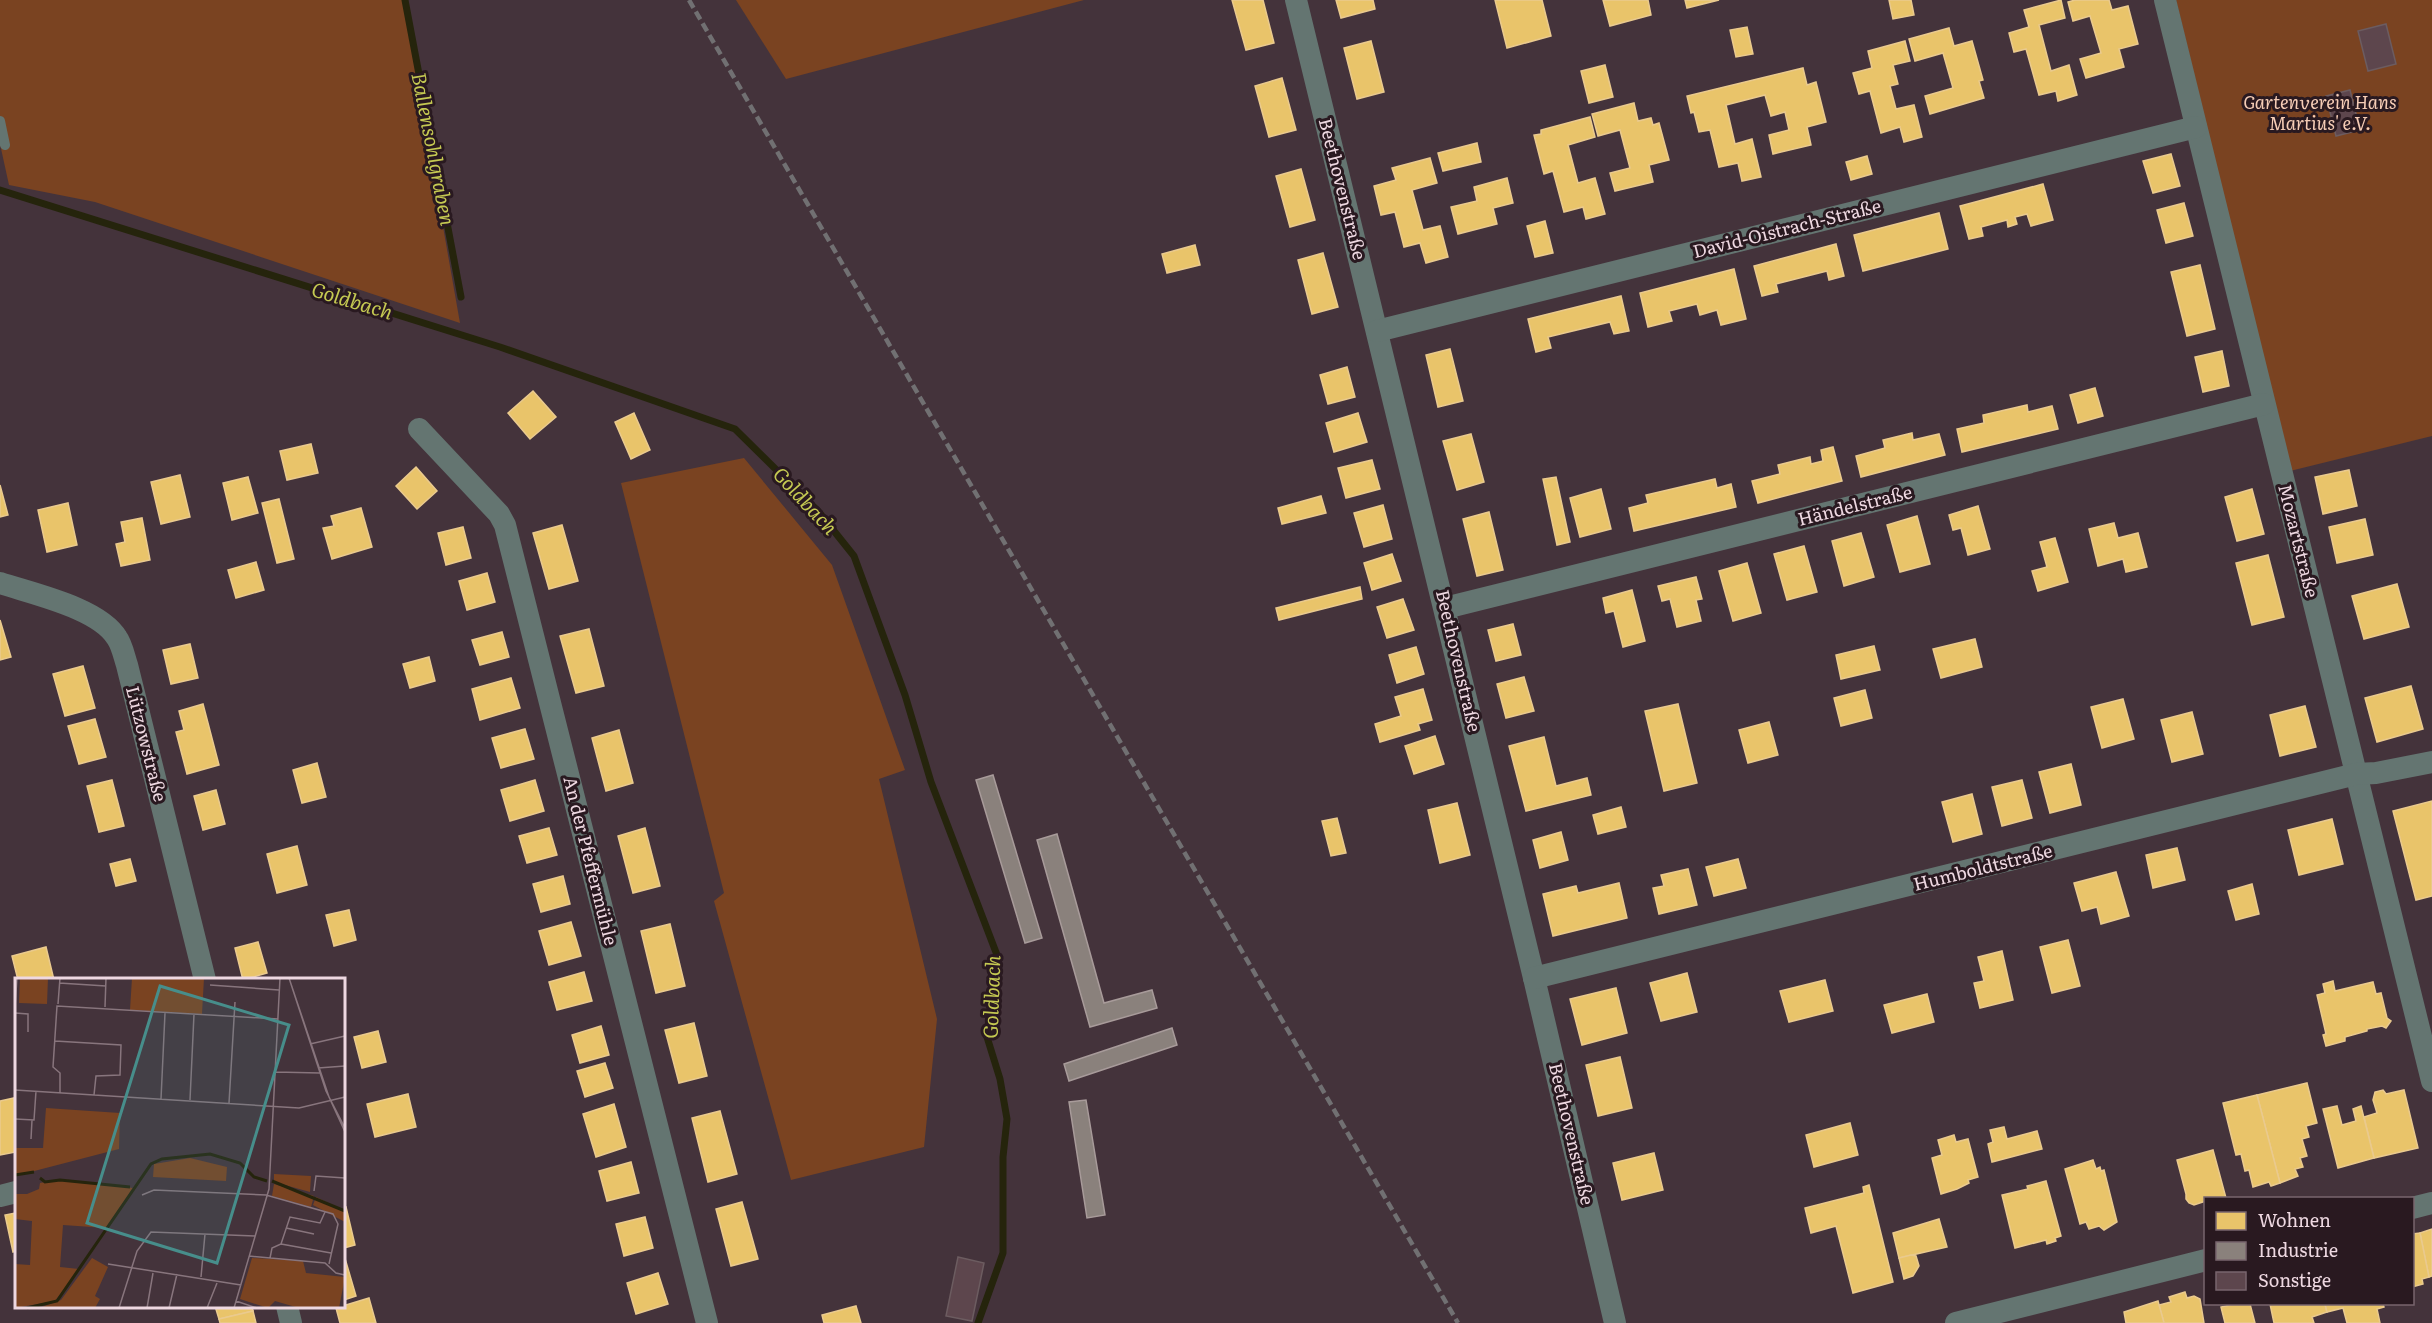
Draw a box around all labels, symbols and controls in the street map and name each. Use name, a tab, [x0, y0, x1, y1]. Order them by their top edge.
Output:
water label: Ballensohlgraben	[405, 69, 465, 228]
park label: Gartenverein Hans Martius' e.V.	[2243, 88, 2397, 136]
street label: Beethovenstraße	[1313, 115, 1374, 262]
street label: David-Oistrach-Straße	[1690, 191, 1884, 264]
water label: Goldbach	[308, 273, 397, 326]
water label: Goldbach	[767, 459, 846, 541]
street label: Händelstraße	[1795, 477, 1915, 532]
street label: Mozartstraße	[2272, 481, 2327, 600]
street label: Beethovenstraße	[1430, 587, 1489, 735]
street label: Lützowstraße	[120, 683, 175, 804]
street label: An der Pfeffermühle	[557, 773, 626, 948]
street label: Humboldtstraße	[1910, 836, 2055, 897]
water label: Goldbach	[974, 954, 1006, 1039]
inset map	[15, 978, 345, 1308]
street label: Beethovenstraße	[1543, 1060, 1602, 1208]
legend	[2204, 1197, 2414, 1305]
text: Wohnen	[2258, 1206, 2331, 1233]
text: Industrie	[2258, 1236, 2338, 1263]
text: Sonstige	[2258, 1266, 2331, 1293]

